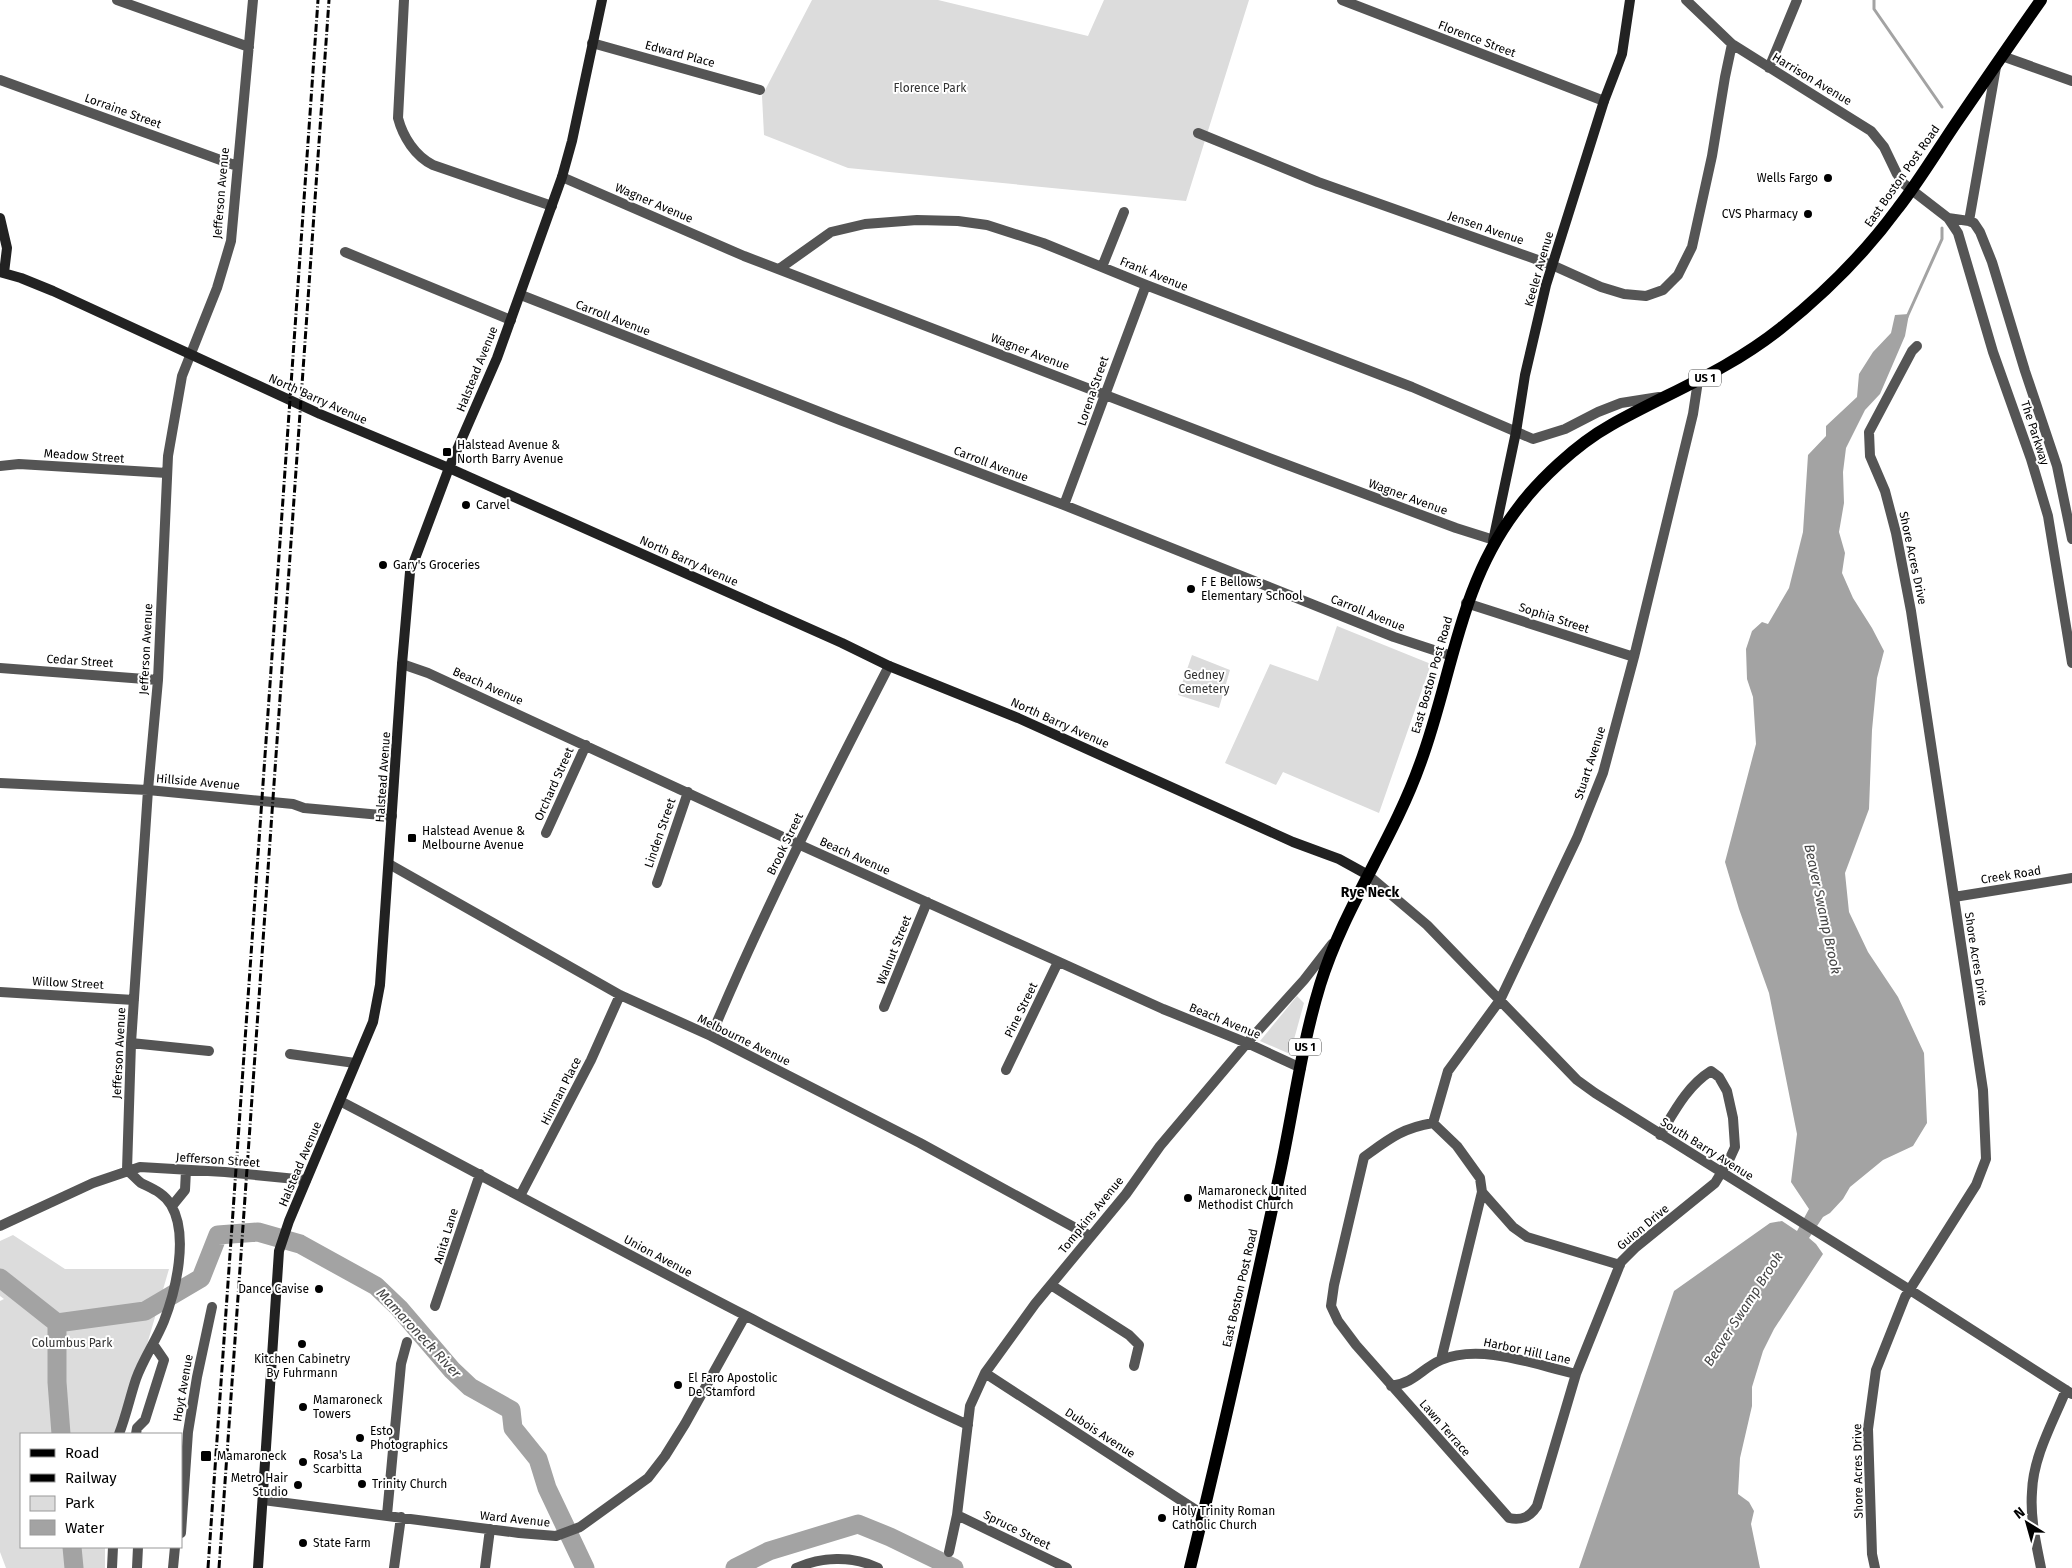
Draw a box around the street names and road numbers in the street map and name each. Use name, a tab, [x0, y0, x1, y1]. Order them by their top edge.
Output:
street label: Florence Street	[1436, 18, 1518, 60]
street label: Edward Place	[643, 38, 717, 70]
street label: Harrison Avenue	[1770, 50, 1854, 108]
street label: Lorraine Street	[83, 91, 164, 132]
street label: East Boston Post Road	[1861, 122, 1943, 230]
street label: Jefferson Avenue	[210, 147, 232, 239]
street label: Wagner Avenue	[613, 180, 695, 226]
street label: Jensen Avenue	[1446, 208, 1526, 248]
street label: Keeler Avenue	[1522, 230, 1556, 308]
street label: Frank Avenue	[1118, 254, 1190, 294]
street label: Carroll Avenue	[574, 297, 652, 339]
street label: Halstead Avenue	[453, 324, 501, 414]
street label: Wagner Avenue	[989, 331, 1071, 373]
street label: Lorena Street	[1075, 354, 1112, 428]
road number: US 1	[1689, 369, 1721, 386]
street label: North Barry Avenue	[267, 371, 369, 427]
street label: The Parkway	[2018, 399, 2052, 467]
street label: Carroll Avenue	[952, 443, 1030, 485]
street label: Meadow Street	[43, 446, 125, 466]
street label: Wagner Avenue	[1366, 476, 1450, 518]
street label: Shore Acres Drive	[1896, 510, 1930, 606]
street label: North Barry Avenue	[638, 533, 740, 589]
street label: Carroll Avenue	[1329, 592, 1407, 634]
street label: Sophia Street	[1517, 600, 1592, 636]
street label: Jefferson Avenue	[137, 603, 155, 695]
street label: East Boston Post Road	[1409, 615, 1455, 735]
street label: Cedar Street	[46, 652, 115, 670]
street label: Beach Avenue	[450, 664, 526, 708]
street label: North Barry Avenue	[1009, 695, 1111, 751]
street label: Stuart Avenue	[1572, 725, 1608, 801]
street label: Halstead Avenue	[373, 731, 393, 823]
street label: Orchard Street	[532, 744, 577, 823]
street label: Hillside Avenue	[155, 771, 241, 793]
street label: Linden Street	[642, 796, 679, 870]
street label: Brook Street	[764, 810, 806, 877]
street label: Beach Avenue	[817, 834, 893, 878]
street label: Creek Road	[1980, 863, 2042, 887]
street label: Shore Acres Drive	[1962, 911, 1990, 1007]
street label: Walnut Street	[874, 913, 915, 987]
street label: Willow Street	[32, 974, 105, 992]
street label: Pine Street	[1002, 980, 1041, 1040]
street label: Beach Avenue	[1187, 1000, 1263, 1042]
street label: Jefferson Avenue	[110, 1007, 128, 1099]
street label: Melbourne Avenue	[695, 1011, 793, 1069]
road number: US 1	[1289, 1038, 1321, 1056]
street label: Hinman Place	[538, 1055, 584, 1127]
street label: South Barry Avenue	[1658, 1115, 1756, 1183]
street label: Halstead Avenue	[276, 1119, 324, 1209]
street label: Jefferson Street	[175, 1150, 261, 1170]
street label: Tompkins Avenue	[1056, 1174, 1126, 1256]
street label: Guion Drive	[1614, 1201, 1672, 1253]
street label: Anita Lane	[431, 1207, 461, 1265]
street label: East Boston Post Road	[1220, 1227, 1260, 1349]
street label: Union Avenue	[621, 1232, 695, 1280]
street label: Harbor Hill Lane	[1482, 1335, 1572, 1367]
street label: Hoyt Avenue	[170, 1353, 196, 1423]
street label: Lawn Terrace	[1417, 1397, 1473, 1459]
street label: Dubois Avenue	[1062, 1405, 1138, 1461]
street label: Shore Acres Drive	[1850, 1423, 1866, 1519]
street label: Ward Avenue	[479, 1508, 551, 1530]
street label: Spruce Street	[981, 1508, 1053, 1553]

